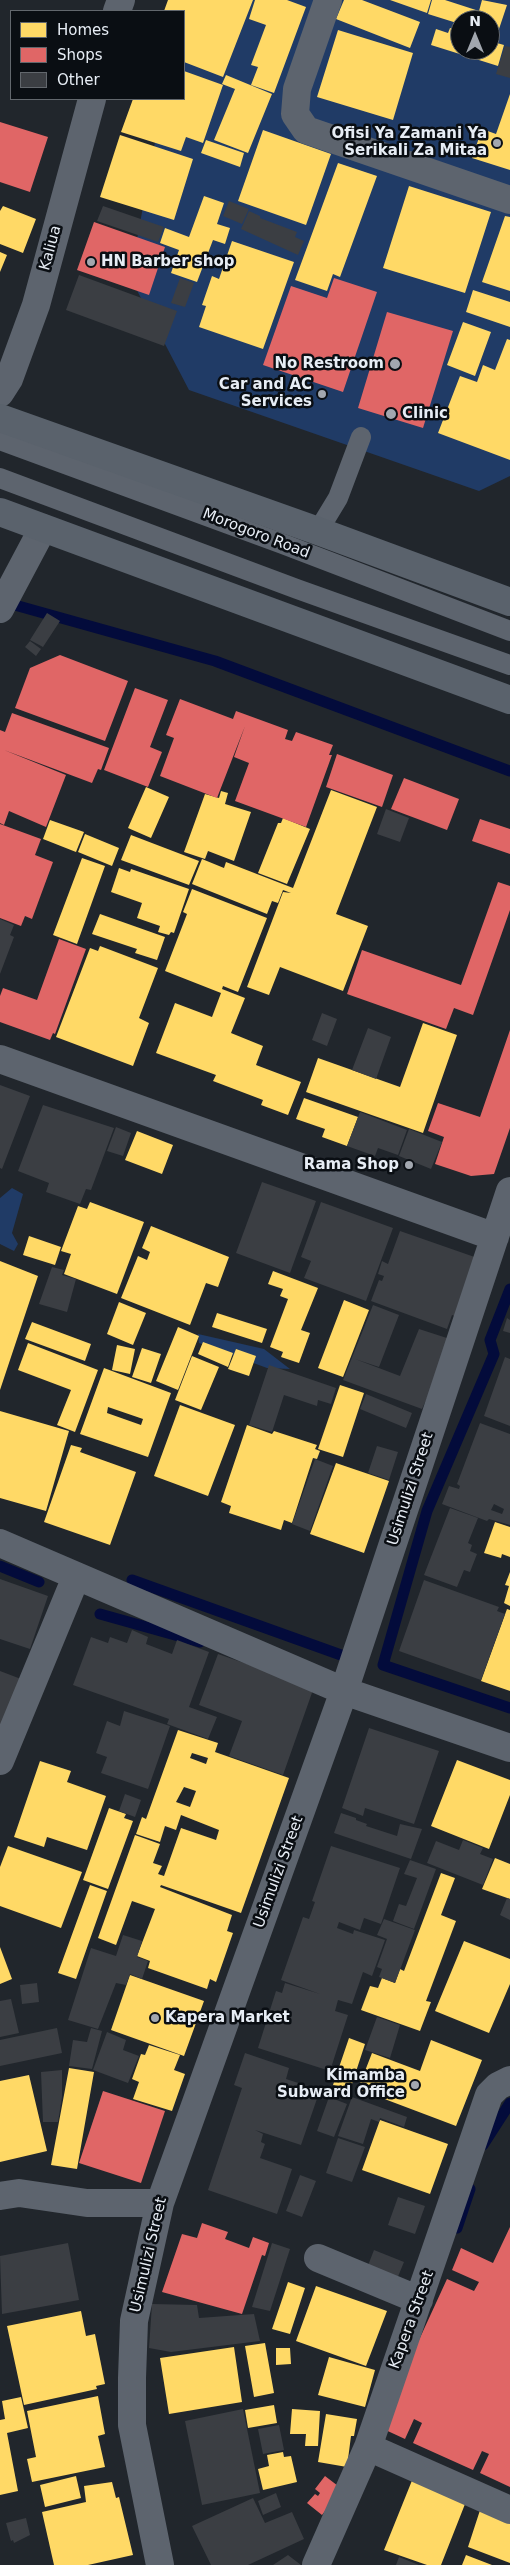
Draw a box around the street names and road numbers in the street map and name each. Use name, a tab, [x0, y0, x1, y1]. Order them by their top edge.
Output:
street label: Kaliua	[36, 224, 66, 272]
street label: Morogoro Road	[200, 505, 312, 563]
street label: Usimulizi Street	[384, 1430, 438, 1548]
street label: Usimulizi Street	[250, 1814, 308, 1930]
street label: Usimulizi Street	[127, 2196, 171, 2314]
street label: Kapera Street	[386, 2268, 438, 2372]

